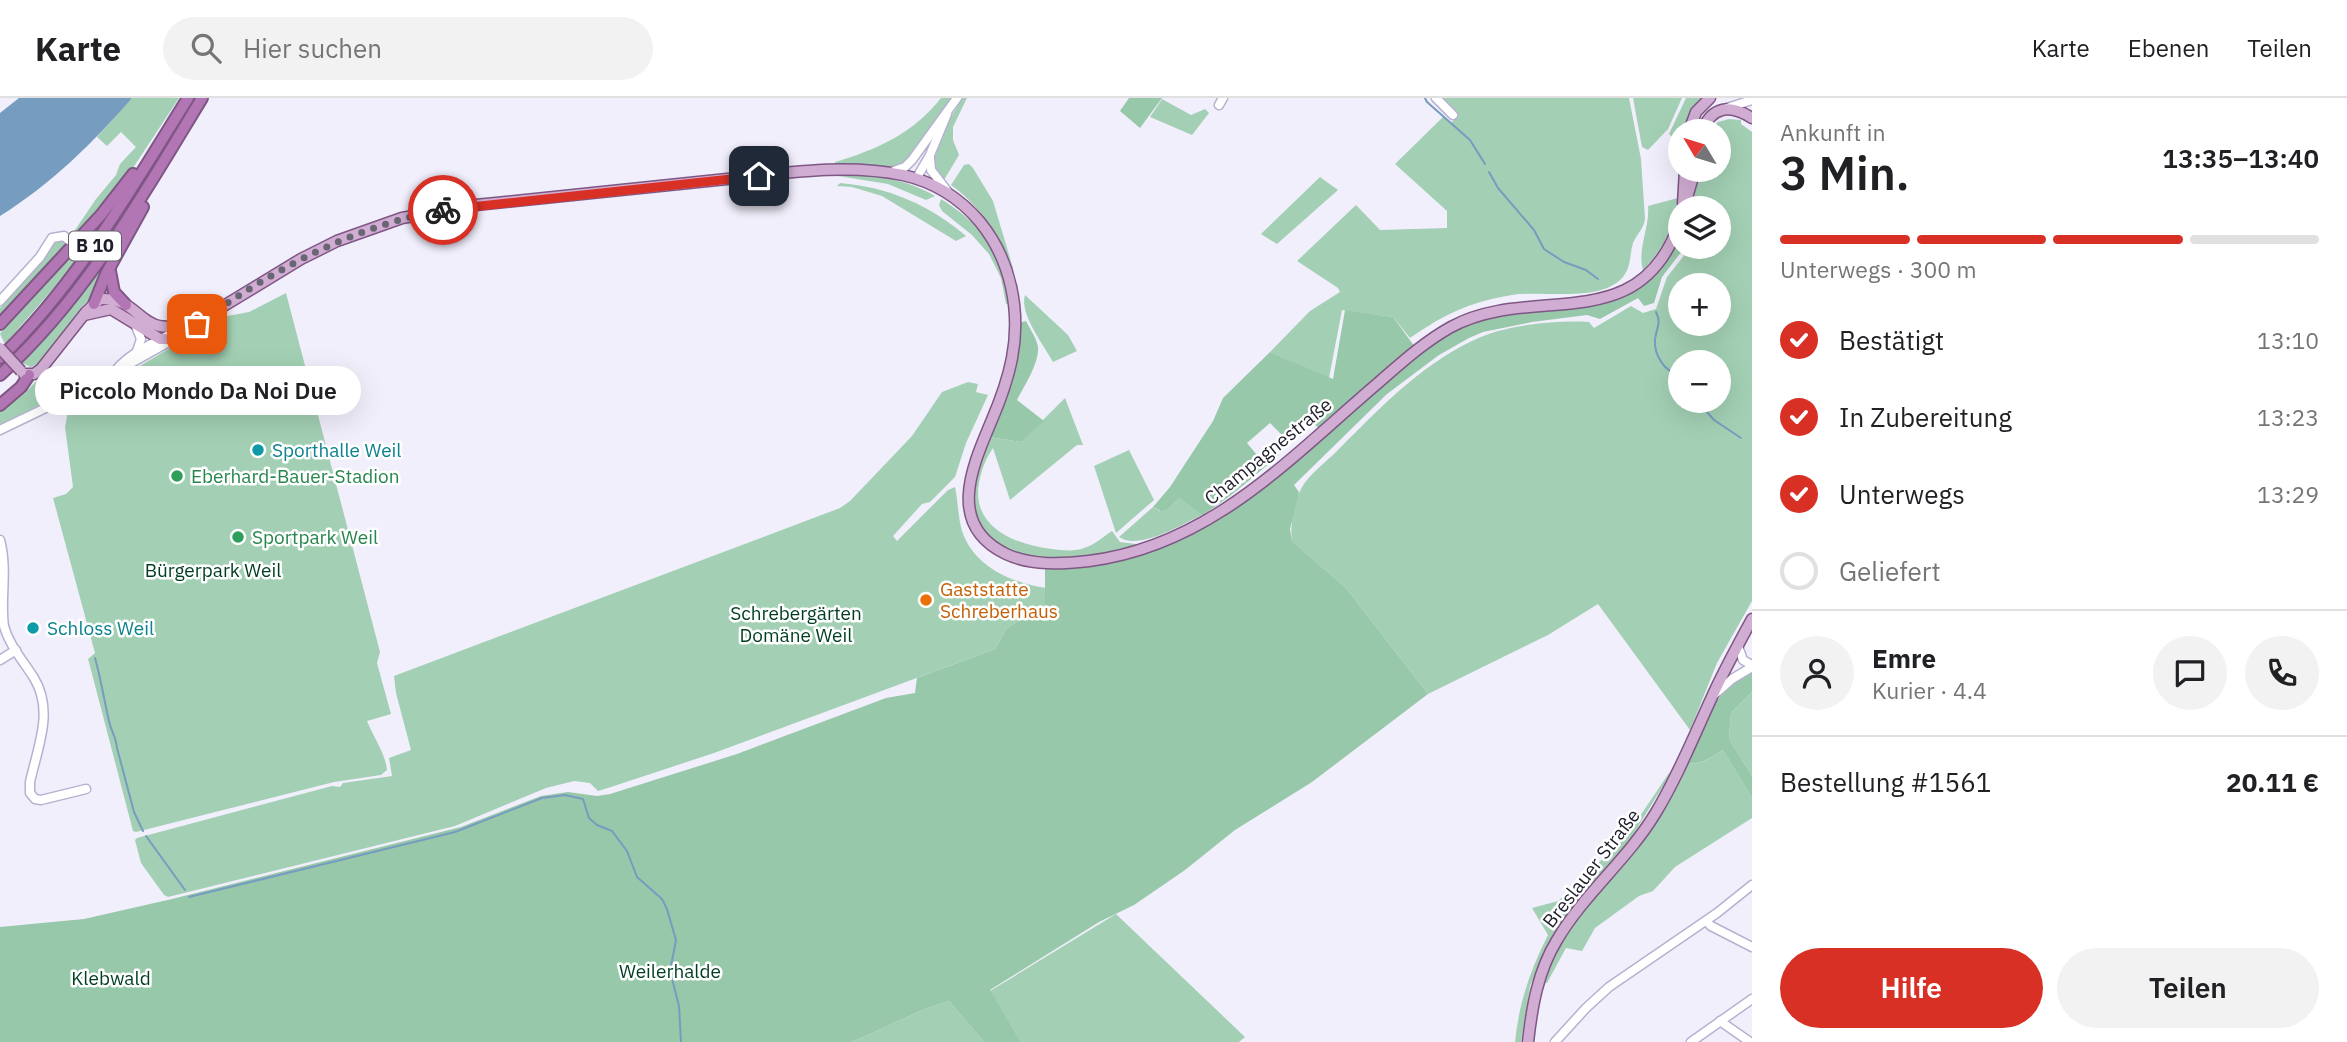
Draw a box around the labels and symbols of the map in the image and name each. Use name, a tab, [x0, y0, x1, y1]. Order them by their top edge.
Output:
north arrow	[1668, 119, 1731, 182]
pin	[729, 146, 789, 206]
courier	[408, 175, 478, 245]
road number: B 10	[69, 232, 121, 260]
pin	[167, 294, 227, 354]
callout: Piccolo Mondo Da Noi Due	[34, 366, 360, 415]
street label: Champagnestraße	[1199, 392, 1337, 510]
place label: Sporthalle Weil	[272, 438, 402, 462]
marker: Sporthalle Weil	[250, 442, 266, 458]
place label: Eberhard-Bauer-Stadion	[191, 464, 400, 488]
marker: Eberhard-Bauer-Stadion	[169, 468, 185, 484]
place label: Sportpark Weil	[252, 525, 378, 549]
marker: Sportpark Weil	[230, 529, 246, 545]
park label: Bürgerpark Weil	[145, 558, 281, 582]
place label: Gaststatte Schreberhaus	[940, 577, 1058, 623]
marker: Gaststatte Schreberhaus	[918, 592, 934, 608]
park label: Schrebergärten Domäne Weil	[730, 601, 862, 647]
place label: Schloss Weil	[47, 616, 154, 640]
marker: Schloss Weil	[25, 620, 41, 636]
street label: Breslauer Straße	[1537, 804, 1645, 932]
park label: Weilerhalde	[619, 959, 721, 983]
park label: Klebwald	[71, 966, 151, 990]

